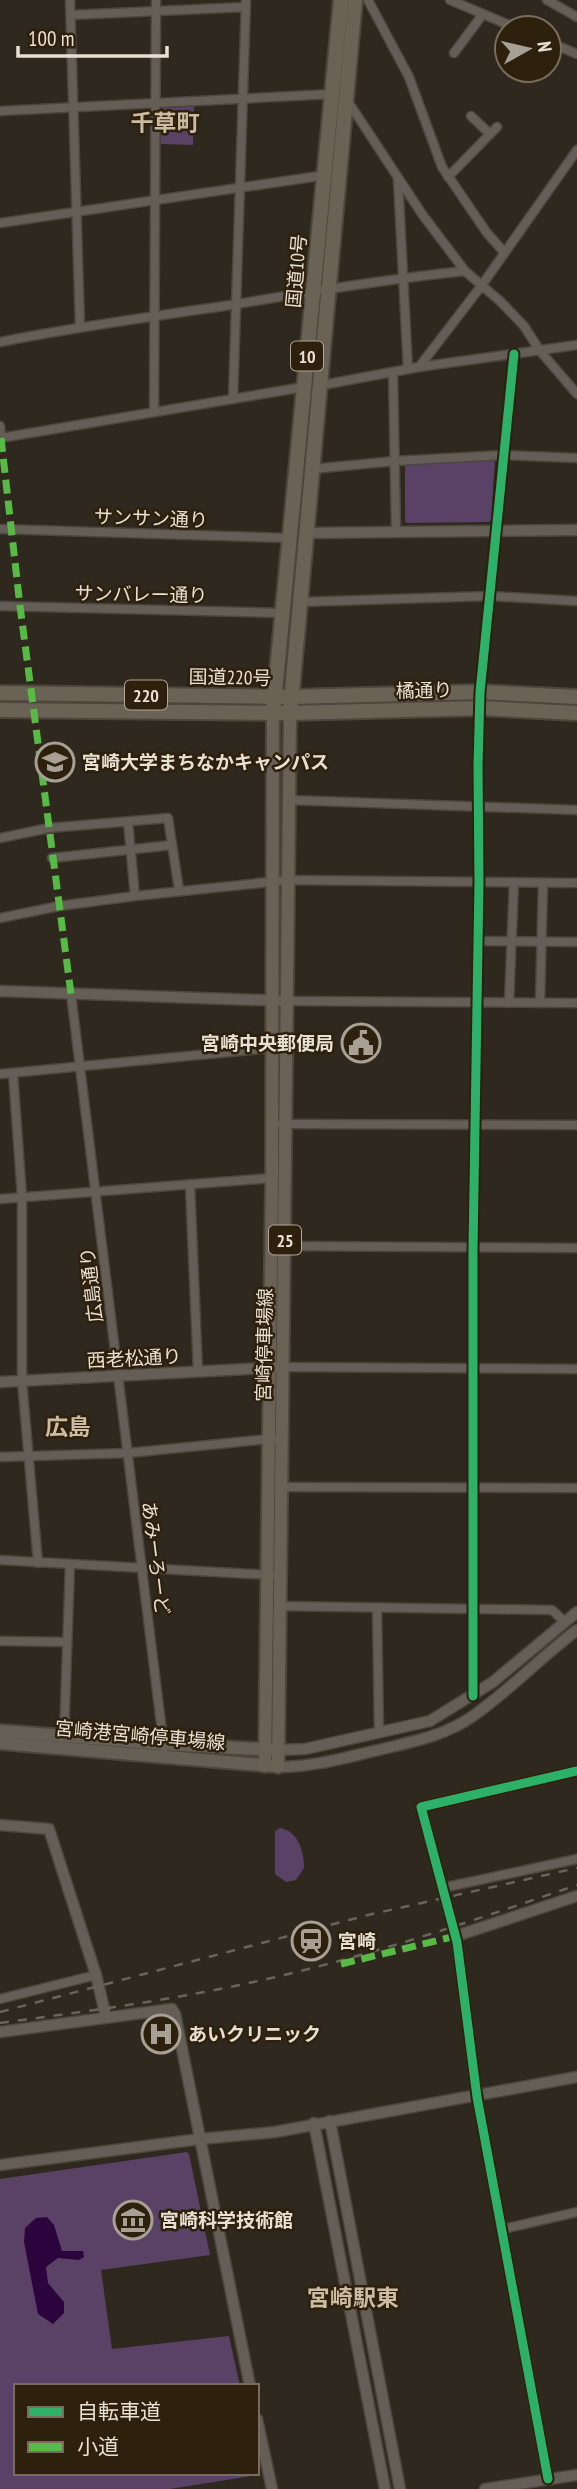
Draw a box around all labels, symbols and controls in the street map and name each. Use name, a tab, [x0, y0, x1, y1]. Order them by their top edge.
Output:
scale bar	[18, 14, 166, 58]
north arrow	[493, 14, 563, 84]
text: 100 m	[28, 25, 74, 52]
text: N	[532, 40, 557, 53]
district label: 千草町	[131, 108, 200, 137]
street label: 国道10号	[281, 233, 311, 309]
road number: 10	[291, 342, 323, 370]
street label: サンサン通り	[94, 504, 208, 532]
street label: サンバレー通り	[74, 581, 208, 607]
street label: 国道220号	[188, 664, 272, 690]
street label: 橘通り	[395, 678, 453, 702]
road number: 220	[125, 680, 167, 710]
school or university icon: 宮崎大学まちなかキャンパス	[34, 741, 76, 783]
place label: 宮崎大学まちなかキャンパス	[82, 750, 329, 774]
public building icon: 宮崎中央郵便局	[340, 1022, 382, 1064]
place label: 宮崎中央郵便局	[201, 1031, 334, 1055]
road number: 25	[269, 1226, 301, 1254]
street label: 広島通り	[74, 1246, 108, 1324]
street label: 宮崎停車場線	[251, 1288, 277, 1402]
street label: 西老松通り	[86, 1344, 182, 1372]
district label: 広島	[45, 1412, 91, 1441]
street label: あみーろーど	[137, 1500, 175, 1616]
street label: 宮崎港宮崎停車場線	[54, 1716, 226, 1754]
station icon: 宮崎	[290, 1920, 332, 1962]
place label: 宮崎	[338, 1929, 376, 1953]
hospital icon: あいクリニック	[140, 2013, 182, 2055]
place label: あいクリニック	[188, 2022, 321, 2046]
museum icon: 宮崎科学技術館	[112, 2199, 154, 2241]
place label: 宮崎科学技術館	[160, 2208, 293, 2232]
district label: 宮崎駅東	[307, 2283, 399, 2312]
legend	[14, 2384, 259, 2475]
text: 自転車道	[77, 2398, 161, 2425]
text: 小道	[77, 2433, 119, 2460]

